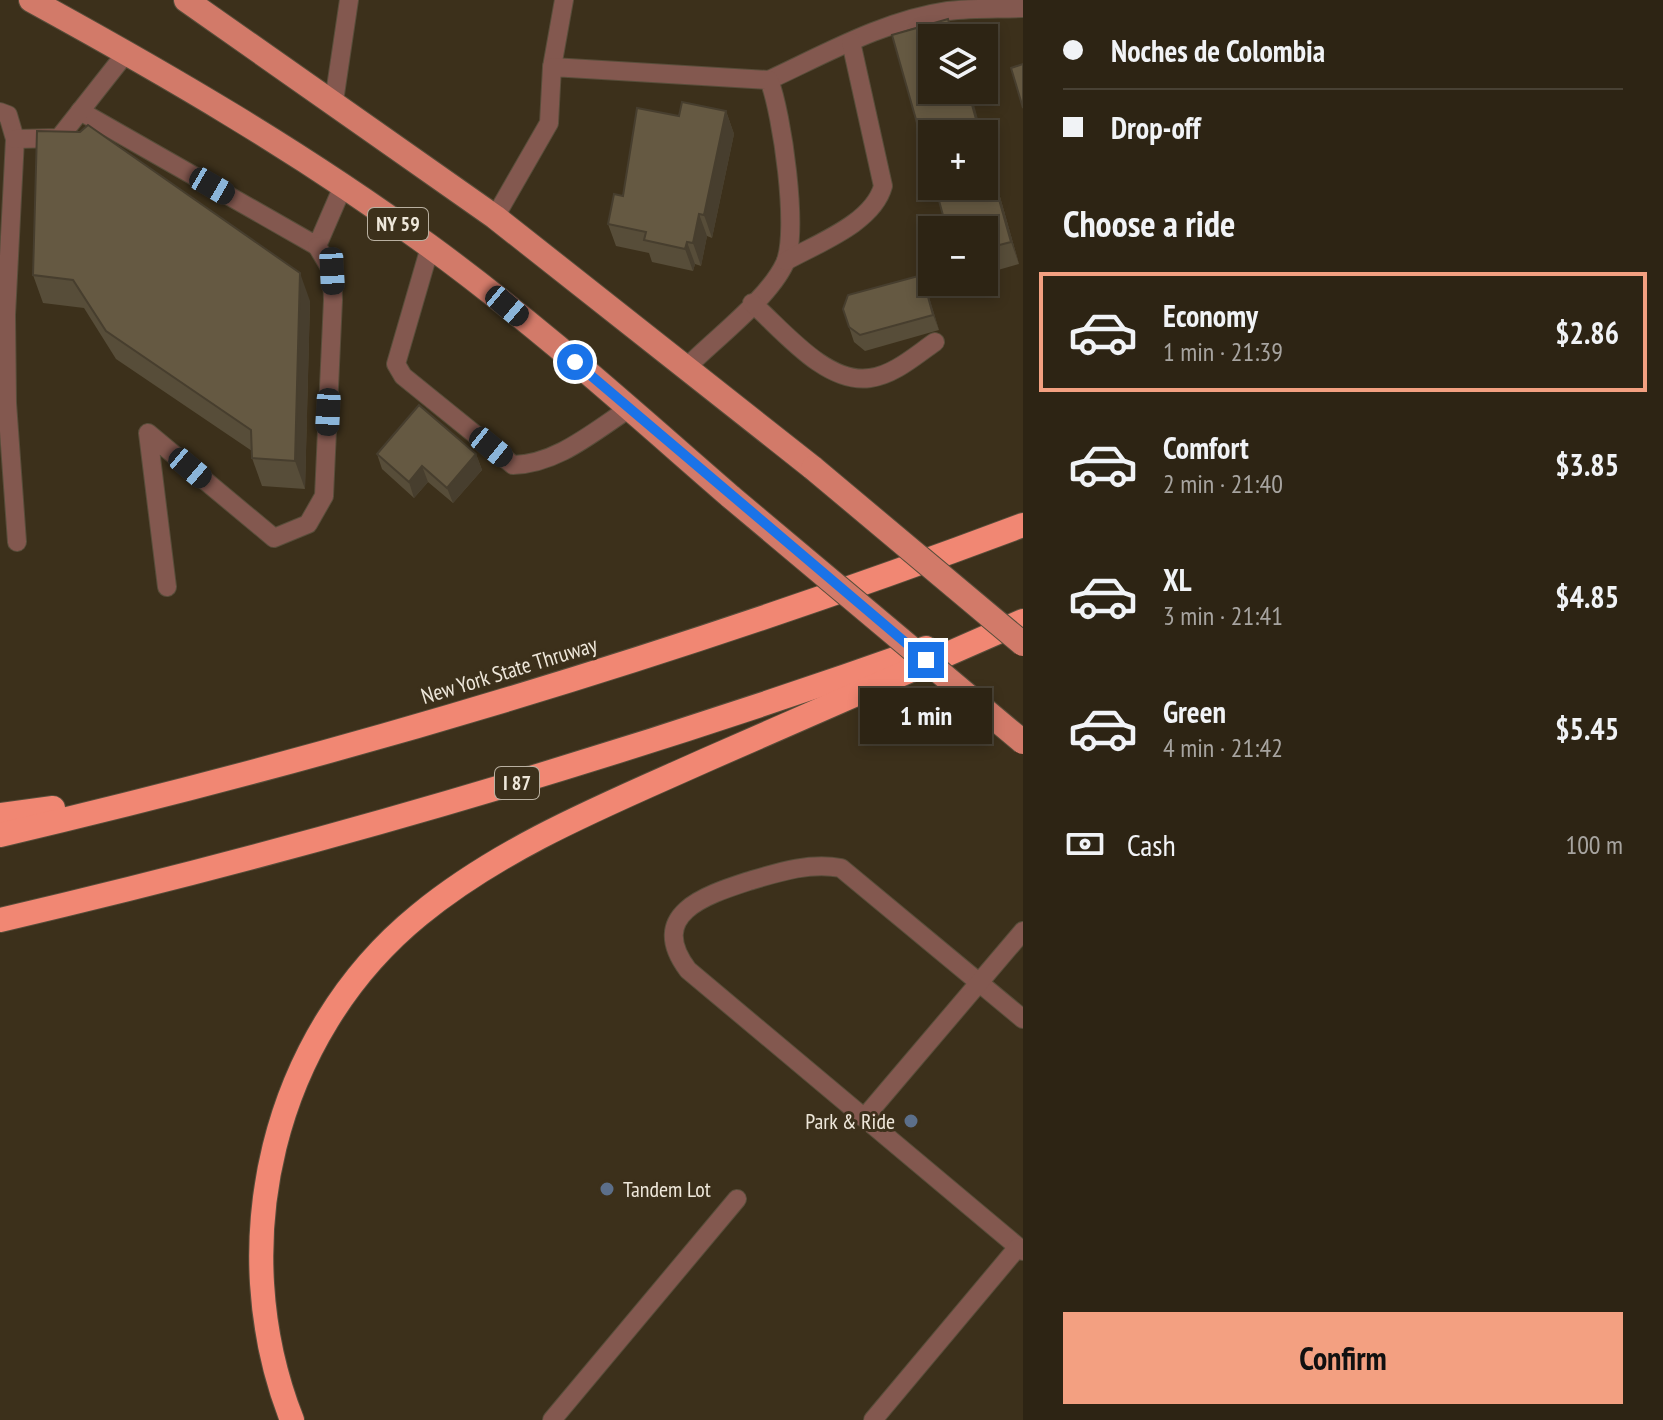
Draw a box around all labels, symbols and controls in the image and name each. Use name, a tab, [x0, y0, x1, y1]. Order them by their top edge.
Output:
map controls	[918, 24, 998, 296]
button: layers	[918, 24, 998, 104]
text: Noches de Colombia	[1111, 31, 1325, 70]
text: Drop-off	[1111, 108, 1201, 147]
button: +	[918, 120, 998, 200]
car	[185, 164, 239, 208]
text: Choose a ride	[1063, 200, 1235, 247]
road number: NY 59	[368, 208, 428, 240]
button: −	[918, 216, 998, 296]
car	[319, 246, 345, 296]
car	[481, 281, 533, 331]
icon: car	[1067, 296, 1139, 368]
text: Economy	[1163, 296, 1258, 335]
text: $2.86	[1555, 313, 1619, 352]
text: 1 min · 21:39	[1163, 335, 1283, 368]
route start	[557, 344, 593, 380]
car	[315, 387, 341, 437]
car	[465, 423, 517, 471]
icon: car	[1067, 428, 1139, 500]
text: Comfort	[1163, 428, 1249, 467]
car	[164, 443, 216, 493]
text: $3.85	[1555, 445, 1619, 484]
text: 2 min · 21:40	[1163, 467, 1283, 500]
icon: car	[1067, 560, 1139, 632]
text: XL	[1163, 560, 1192, 599]
text: $4.85	[1555, 577, 1619, 616]
text: 3 min · 21:41	[1163, 599, 1283, 632]
street label: New York State Thruway	[418, 630, 601, 710]
route end	[908, 642, 944, 678]
callout: 1 min	[860, 688, 992, 744]
icon: car	[1067, 692, 1139, 764]
text: Green	[1163, 692, 1226, 731]
text: 1 min	[900, 699, 952, 732]
text: $5.45	[1555, 709, 1619, 748]
text: 4 min · 21:42	[1163, 731, 1283, 764]
road number: I 87	[495, 767, 539, 799]
icon: cash	[1063, 822, 1107, 866]
text: Cash	[1127, 825, 1176, 864]
text: 100 m	[1565, 828, 1623, 861]
place label: Park & Ride	[805, 1107, 895, 1135]
marker: Park & Ride	[902, 1112, 920, 1130]
place label: Tandem Lot	[623, 1175, 711, 1203]
marker: Tandem Lot	[598, 1180, 616, 1198]
button: Confirm	[1063, 1312, 1623, 1404]

